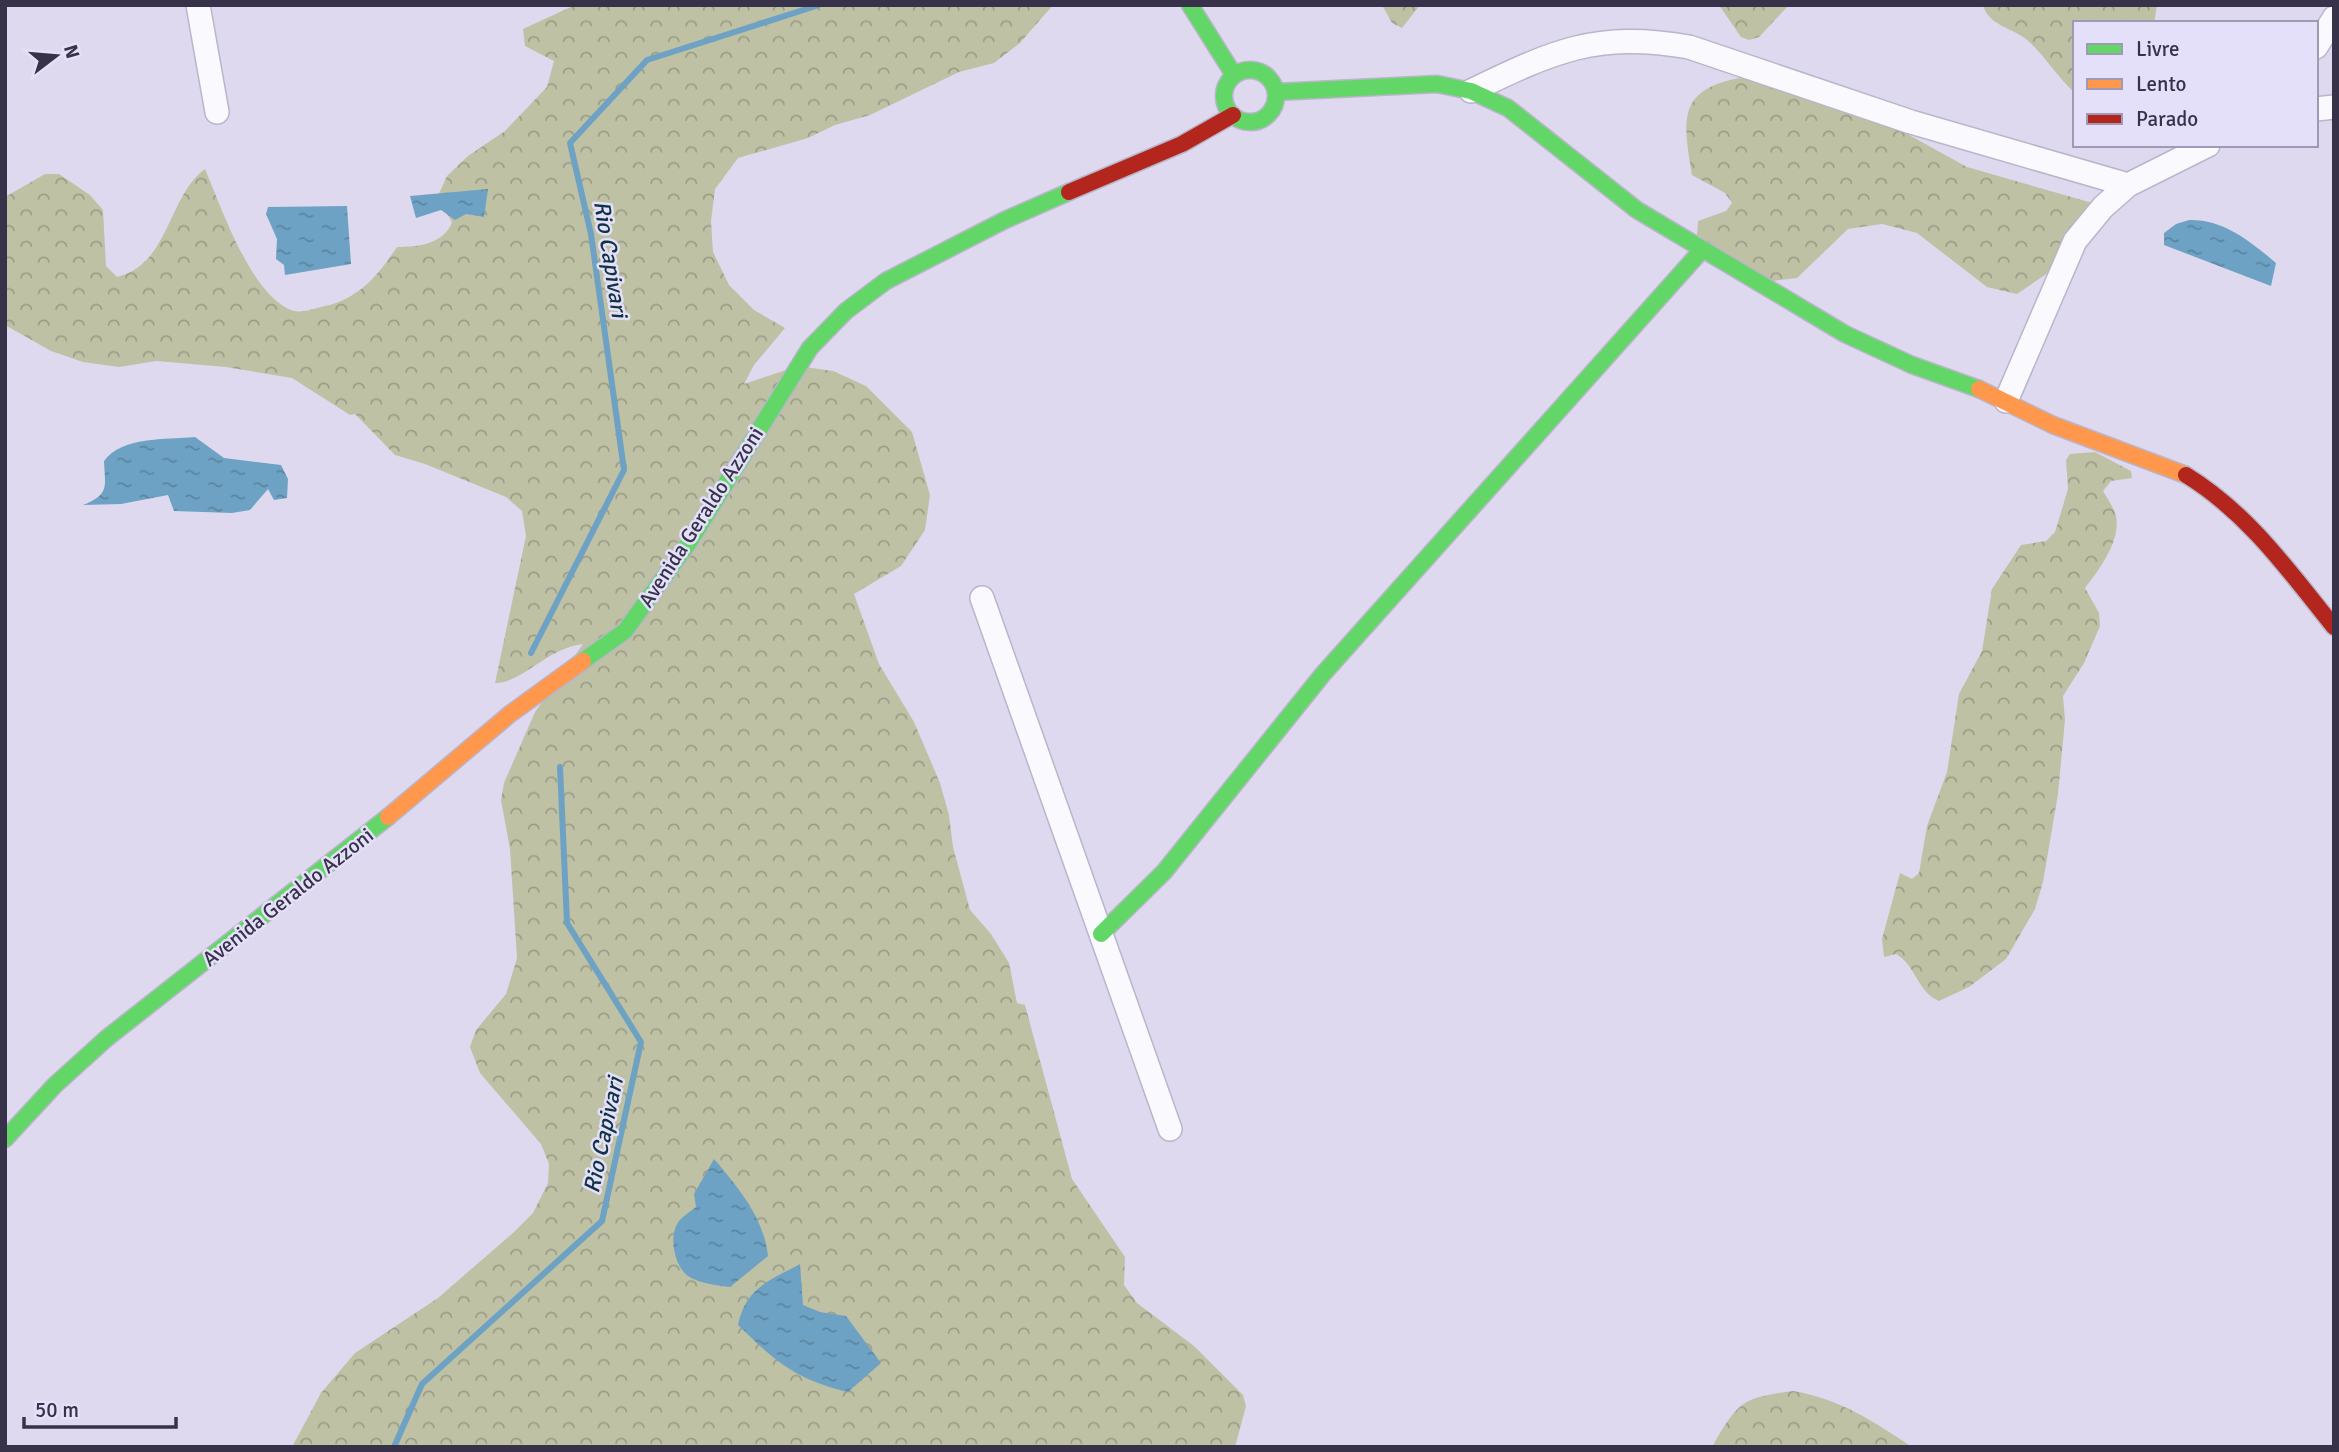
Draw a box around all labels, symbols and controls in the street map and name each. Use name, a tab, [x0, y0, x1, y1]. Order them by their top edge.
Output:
north arrow	[21, 21, 91, 91]
legend	[2073, 21, 2318, 147]
text: Livre	[2136, 36, 2179, 62]
text: N	[58, 42, 85, 61]
text: Lento	[2136, 71, 2186, 97]
text: Parado	[2136, 106, 2198, 132]
water label: Rio Capivari	[587, 199, 634, 322]
street label: Avenida Geraldo Azzoni	[633, 422, 769, 612]
street label: Avenida Geraldo Azzoni	[197, 822, 379, 972]
water label: Rio Capivari	[577, 1072, 630, 1196]
scale bar	[24, 1386, 177, 1430]
text: 50 m	[35, 1397, 79, 1423]

